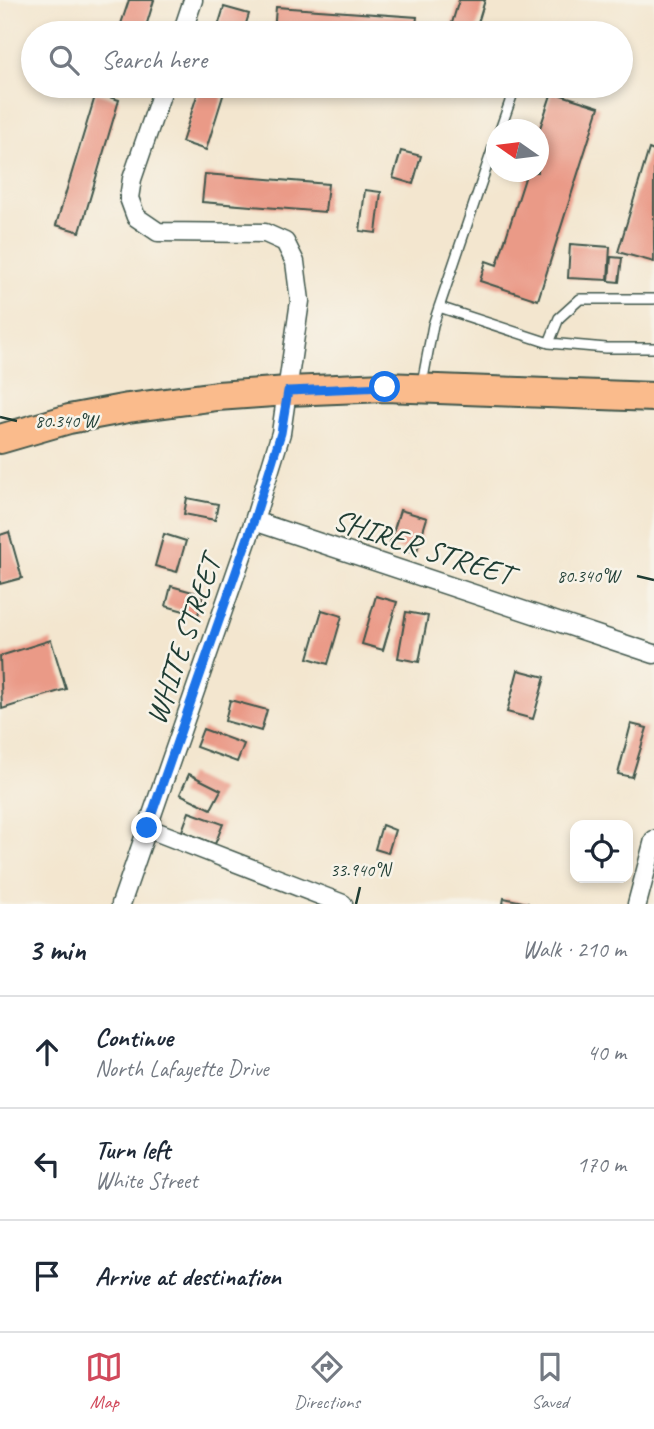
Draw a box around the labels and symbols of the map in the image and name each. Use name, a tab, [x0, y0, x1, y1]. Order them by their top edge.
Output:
north arrow	[486, 119, 549, 182]
route start	[369, 371, 400, 402]
text: 80.340°W	[35, 410, 100, 432]
street label: SHIRER STREET	[329, 500, 524, 596]
street label: WHITE STREET	[136, 545, 232, 729]
text: 80.340°W	[557, 565, 622, 587]
route end	[131, 812, 162, 843]
text: 33.940°N	[330, 859, 393, 881]

